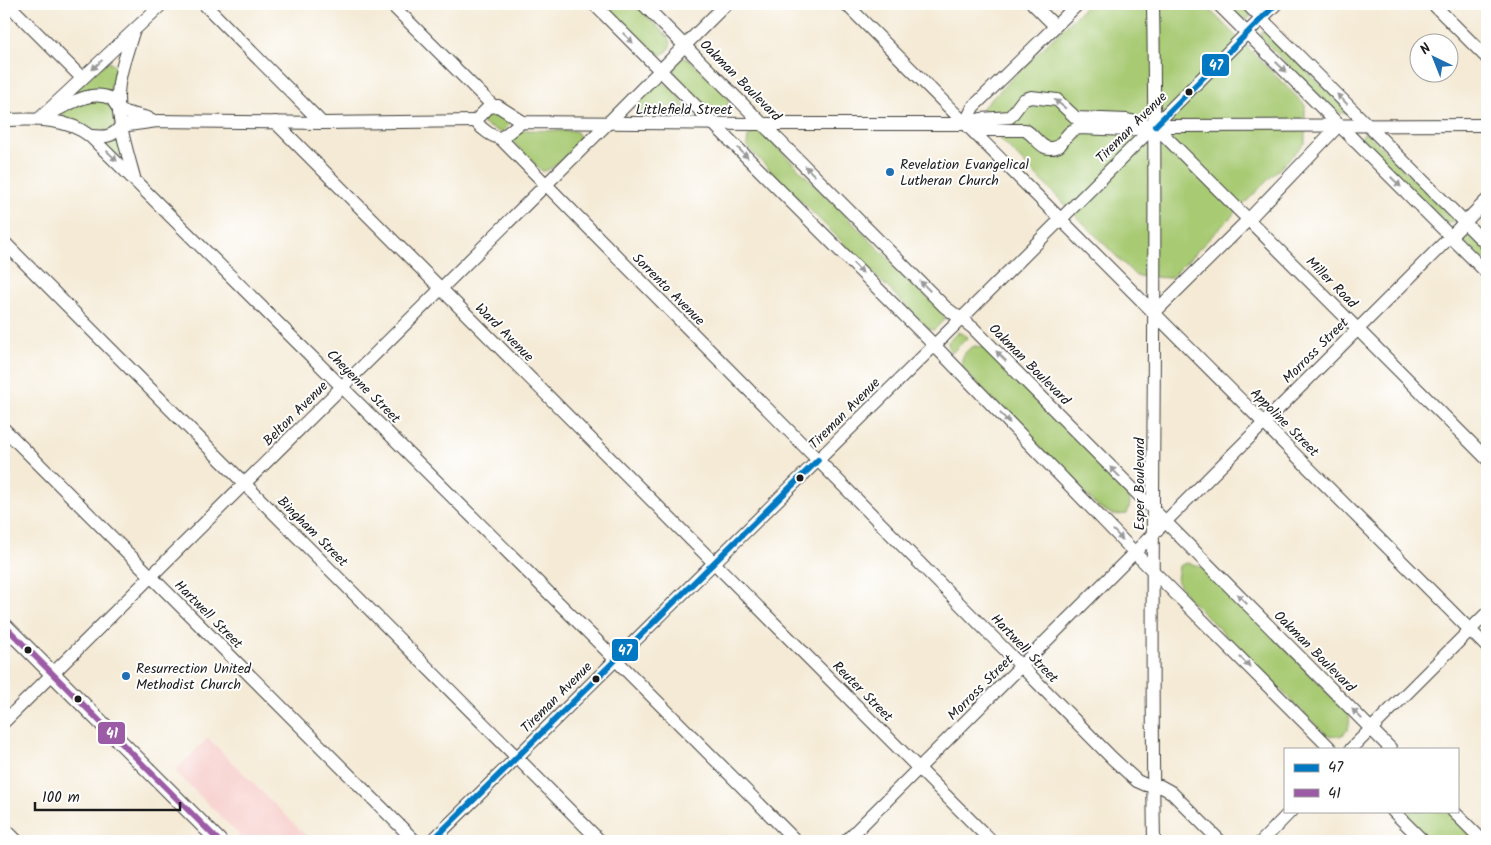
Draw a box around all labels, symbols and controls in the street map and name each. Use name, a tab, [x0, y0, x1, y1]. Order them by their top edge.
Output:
one-way arrow	[622, 32, 634, 44]
north arrow	[1408, 32, 1458, 82]
street label: Oakman Boulevard	[694, 35, 787, 127]
text: N	[1415, 38, 1437, 60]
line badge: 47	[1201, 53, 1230, 77]
text: 47	[1209, 55, 1224, 77]
one-way arrow	[91, 59, 103, 71]
one-way arrow	[1275, 61, 1287, 73]
street label: Tireman Avenue	[1091, 86, 1173, 169]
unlabelled marker	[1184, 87, 1194, 97]
one-way arrow	[1336, 93, 1348, 105]
one-way arrow	[1054, 98, 1067, 109]
street label: Littlefield Street	[636, 99, 733, 121]
one-way arrow	[737, 147, 749, 159]
one-way arrow	[106, 150, 118, 162]
place label: Revelation Evangelical Lutheran Church	[900, 154, 1029, 192]
one-way arrow	[805, 165, 817, 177]
marker: Revelation Evangelical Lutheran Church	[884, 166, 896, 178]
one-way arrow	[1390, 175, 1402, 187]
street label: Sorrento Avenue	[627, 248, 710, 332]
street label: Miller Road	[1300, 252, 1363, 314]
one-way arrow	[851, 262, 863, 274]
one-way arrow	[919, 281, 931, 293]
street label: Ward Avenue	[470, 298, 539, 368]
street label: Morross Street	[1278, 312, 1354, 389]
street label: Oakman Boulevard	[983, 319, 1076, 411]
street label: Cheyenne Street	[321, 344, 406, 429]
one-way arrow	[995, 350, 1007, 362]
street label: Tireman Avenue	[804, 372, 886, 455]
street label: Belton Avenue	[258, 375, 334, 451]
street label: Appoline Street	[1245, 383, 1324, 463]
one-way arrow	[999, 412, 1011, 424]
street label: Esper Boulevard	[1129, 436, 1151, 531]
one-way arrow	[1109, 466, 1121, 478]
unlabelled marker	[795, 473, 805, 483]
street label: Bingham Street	[272, 491, 353, 573]
one-way arrow	[1112, 528, 1124, 540]
street label: Hartwell Street	[169, 575, 248, 655]
one-way arrow	[1236, 593, 1248, 605]
street label: Oakman Boulevard	[1268, 606, 1361, 698]
street label: Hartwell Street	[985, 609, 1064, 689]
line badge: 47	[611, 638, 639, 662]
text: 47	[618, 640, 633, 662]
unlabelled marker	[23, 645, 33, 655]
street label: Morross Street	[943, 649, 1019, 726]
street label: Tireman Avenue	[516, 656, 598, 739]
street label: Reuter Street	[827, 656, 898, 728]
one-way arrow	[1238, 656, 1250, 668]
place label: Resurrection United Methodist Church	[136, 658, 252, 696]
marker: Resurrection United Methodist Church	[120, 670, 132, 682]
unlabelled marker	[591, 674, 601, 684]
unlabelled marker	[73, 694, 83, 704]
one-way arrow	[1351, 708, 1363, 720]
line badge: 41	[97, 721, 126, 745]
text: 41	[106, 723, 119, 745]
legend	[1284, 748, 1458, 812]
text: 47	[1328, 756, 1344, 780]
scale bar	[35, 780, 180, 812]
text: 41	[1328, 782, 1341, 806]
text: 100 m	[42, 786, 80, 810]

